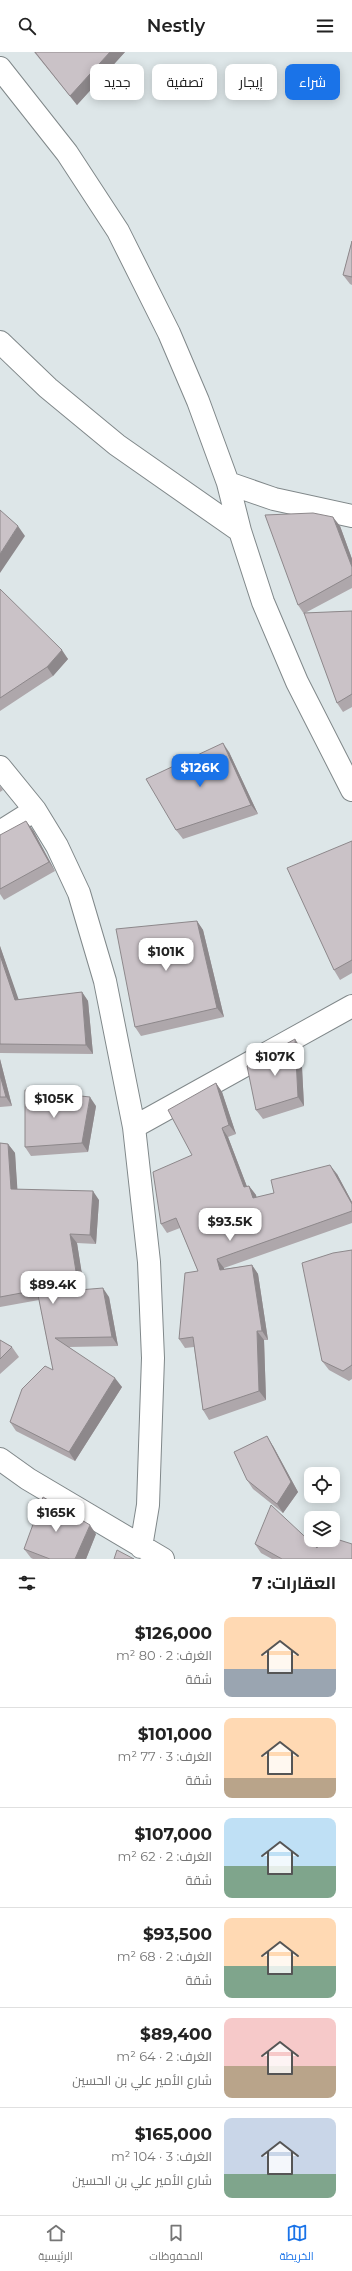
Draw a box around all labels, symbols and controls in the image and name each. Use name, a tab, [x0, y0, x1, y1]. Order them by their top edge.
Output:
icon: search	[16, 15, 38, 37]
text: Nestly	[147, 15, 205, 37]
icon: menu	[314, 15, 336, 37]
chip: جديد	[90, 64, 144, 100]
chip: تصفية	[152, 64, 217, 100]
chip: إيجار	[225, 64, 277, 100]
chip: شراء	[285, 64, 340, 100]
pin: $126K	[172, 754, 228, 788]
text: $126K	[181, 759, 219, 775]
pin: $101K	[138, 938, 194, 972]
text: $101K	[148, 943, 184, 959]
pin: $107K	[247, 1043, 303, 1077]
text: $107K	[255, 1048, 295, 1064]
pin: $105K	[26, 1085, 82, 1119]
text: $105K	[34, 1090, 74, 1106]
pin: $93.5K	[197, 1208, 263, 1242]
text: $93.5K	[208, 1213, 252, 1229]
pin: $89.4K	[20, 1271, 86, 1305]
text: $89.4K	[30, 1276, 76, 1292]
map controls	[304, 1467, 340, 1547]
button: locate	[304, 1467, 340, 1503]
pin: $165K	[28, 1499, 84, 1533]
text: $165K	[37, 1504, 75, 1520]
button: layers	[304, 1511, 340, 1547]
icon: filters	[16, 1572, 38, 1594]
text: العقارات: 7	[252, 1573, 336, 1593]
text: $126,000	[135, 1623, 212, 1643]
icon: home	[256, 1633, 304, 1681]
text: الغرف: 2 · 80 m²	[116, 1647, 212, 1663]
text: شقة	[185, 1671, 212, 1687]
text: $101,000	[138, 1724, 212, 1744]
icon: home	[256, 1734, 304, 1782]
text: الغرف: 3 · 77 m²	[118, 1748, 212, 1764]
text: شقة	[185, 1772, 212, 1788]
text: $107,000	[135, 1824, 212, 1844]
icon: home	[256, 1834, 304, 1882]
text: الغرف: 2 · 62 m²	[118, 1848, 212, 1864]
text: شقة	[185, 1872, 212, 1888]
text: $93,500	[143, 1924, 212, 1944]
icon: home	[256, 1934, 304, 1982]
text: الغرف: 2 · 68 m²	[117, 1948, 212, 1964]
text: شقة	[185, 1972, 212, 1988]
text: $89,400	[140, 2024, 212, 2044]
icon: home	[256, 2034, 304, 2082]
text: الغرف: 2 · 64 m²	[116, 2048, 212, 2064]
text: شارع الأمير علي بن الحسين	[72, 2072, 212, 2088]
text: $165,000	[135, 2124, 212, 2144]
icon: home	[256, 2134, 304, 2182]
text: الغرف: 3 · 104 m²	[111, 2148, 212, 2164]
text: شارع الأمير علي بن الحسين	[72, 2172, 212, 2188]
tab: الرئيسية	[38, 2222, 73, 2266]
tab: المحفوظات	[149, 2222, 203, 2266]
tab: الخريطة	[279, 2222, 314, 2266]

